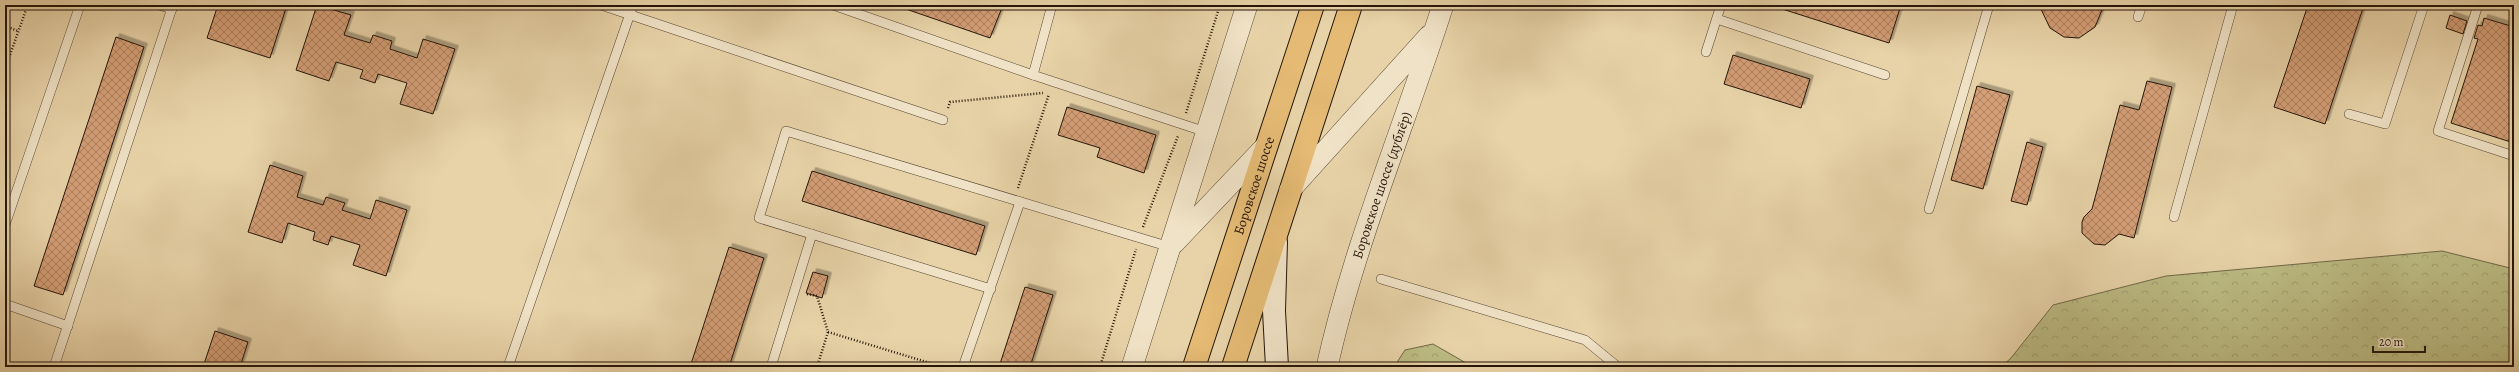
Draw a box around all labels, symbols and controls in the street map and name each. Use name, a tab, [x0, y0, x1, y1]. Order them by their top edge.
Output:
street label: Боровское шоссе (дублёр)	[1347, 109, 1416, 261]
street label: Боровское шоссе	[1229, 134, 1279, 237]
scale bar	[2373, 328, 2425, 354]
text: 20 m	[2379, 334, 2403, 350]

